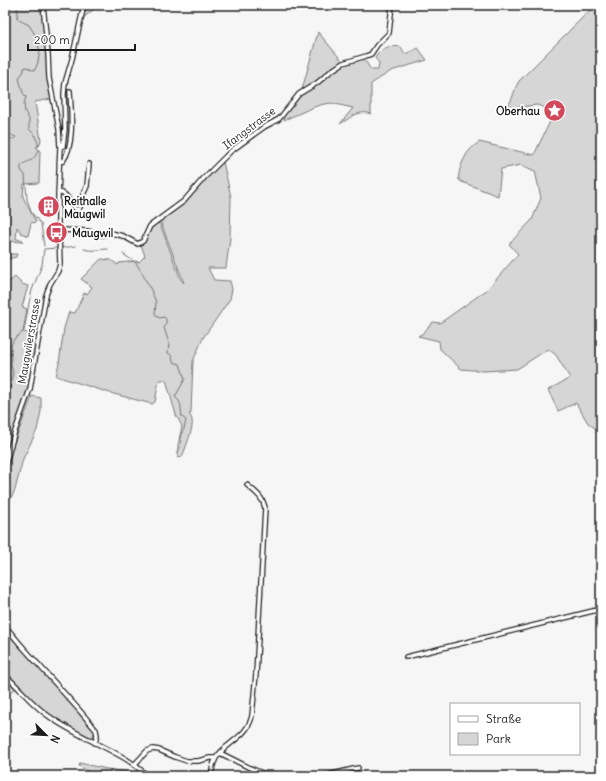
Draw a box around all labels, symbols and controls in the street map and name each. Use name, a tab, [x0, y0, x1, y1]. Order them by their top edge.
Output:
scale bar	[28, 26, 135, 52]
text: 200 m	[34, 32, 70, 47]
place icon: Oberhau	[542, 98, 568, 124]
street label: Ifangstrasse	[220, 104, 278, 152]
place label: Oberhau	[496, 104, 541, 118]
building icon: Reithalle Maugwil	[35, 194, 61, 220]
place label: Reithalle Maugwil	[64, 194, 106, 222]
bus stop icon: Maugwil	[44, 220, 70, 246]
place label: Maugwil	[72, 226, 113, 241]
street label: Maugwilerstrasse	[15, 297, 43, 385]
legend	[450, 703, 580, 755]
text: Straße	[486, 711, 521, 726]
north arrow	[26, 715, 66, 755]
text: Park	[486, 731, 511, 746]
text: N	[47, 733, 63, 745]

